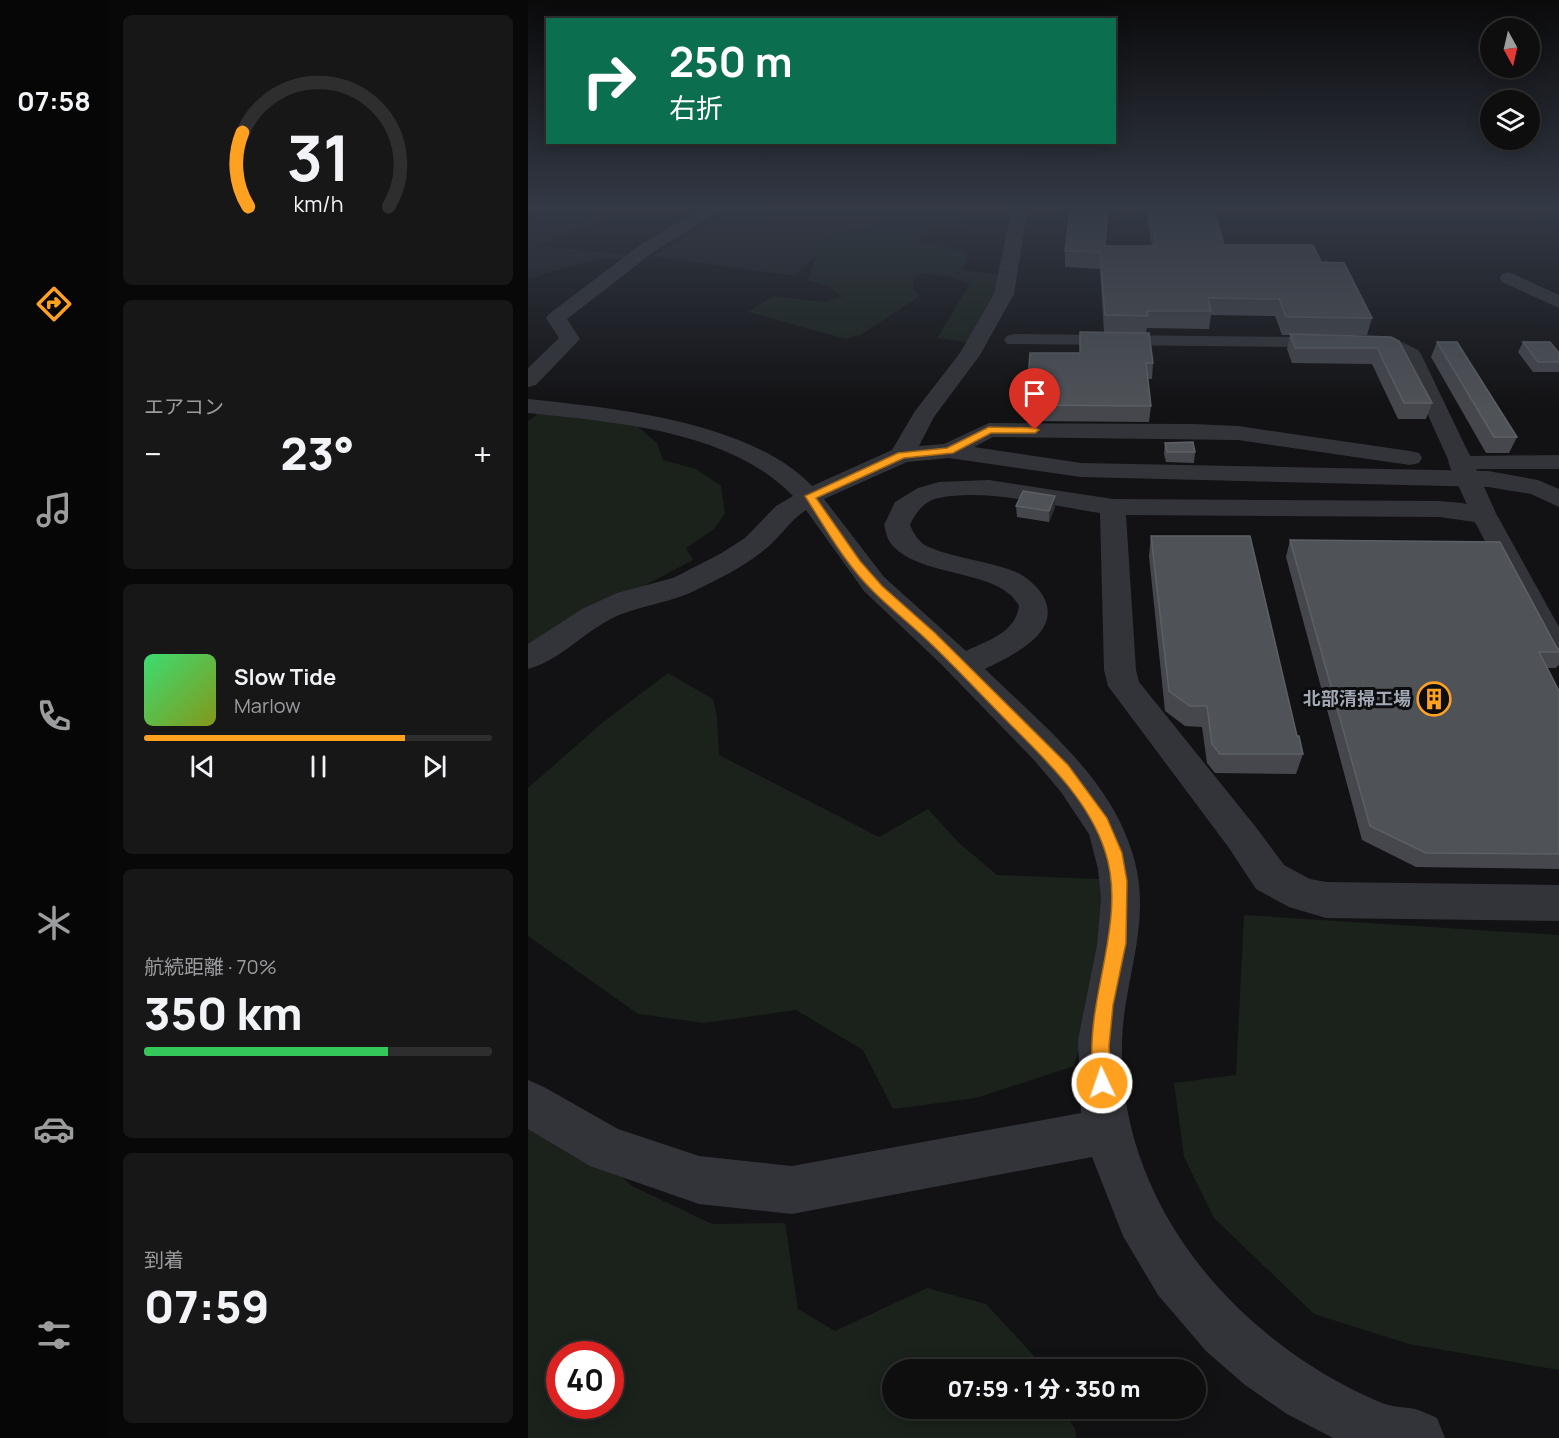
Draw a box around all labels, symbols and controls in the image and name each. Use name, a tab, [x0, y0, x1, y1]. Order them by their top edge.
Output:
north arrow	[1480, 18, 1540, 78]
map controls	[1480, 18, 1540, 150]
text: 250 m	[669, 32, 792, 90]
icon: right	[570, 42, 648, 120]
text: 07:58	[17, 82, 91, 119]
text: 右折	[669, 89, 723, 126]
button: layers	[1480, 90, 1540, 150]
text: 31	[286, 114, 350, 200]
text: km/h	[293, 189, 343, 218]
icon: directions	[33, 283, 75, 325]
pin	[1009, 368, 1060, 430]
icon: arrive	[1018, 377, 1051, 410]
text: エアコン	[144, 393, 224, 420]
text: 23°	[280, 422, 354, 484]
text: −	[144, 431, 162, 476]
text: +	[473, 431, 492, 476]
icon: music	[33, 489, 75, 531]
text: Slow Tide	[234, 662, 336, 692]
building icon: 北部清掃工場	[1416, 681, 1452, 717]
place label: 北部清掃工場	[1303, 686, 1411, 710]
text: Marlow	[234, 692, 301, 719]
icon: phone	[33, 695, 75, 737]
icon: previous	[186, 750, 219, 783]
icon: pause	[302, 750, 335, 783]
icon: next	[418, 750, 451, 783]
icon: climate	[33, 902, 75, 944]
text: 航続距離 · 70%	[144, 953, 277, 980]
text: 350 km	[144, 982, 303, 1044]
position arrow	[1070, 1051, 1134, 1115]
icon: car	[33, 1108, 75, 1150]
text: 到着	[144, 1246, 184, 1273]
text: 07:59	[144, 1275, 269, 1337]
icon: filters	[33, 1314, 75, 1356]
speed limit sign: 40	[546, 1341, 624, 1419]
text: 07:59 · 1 分 · 350 m	[948, 1374, 1140, 1404]

